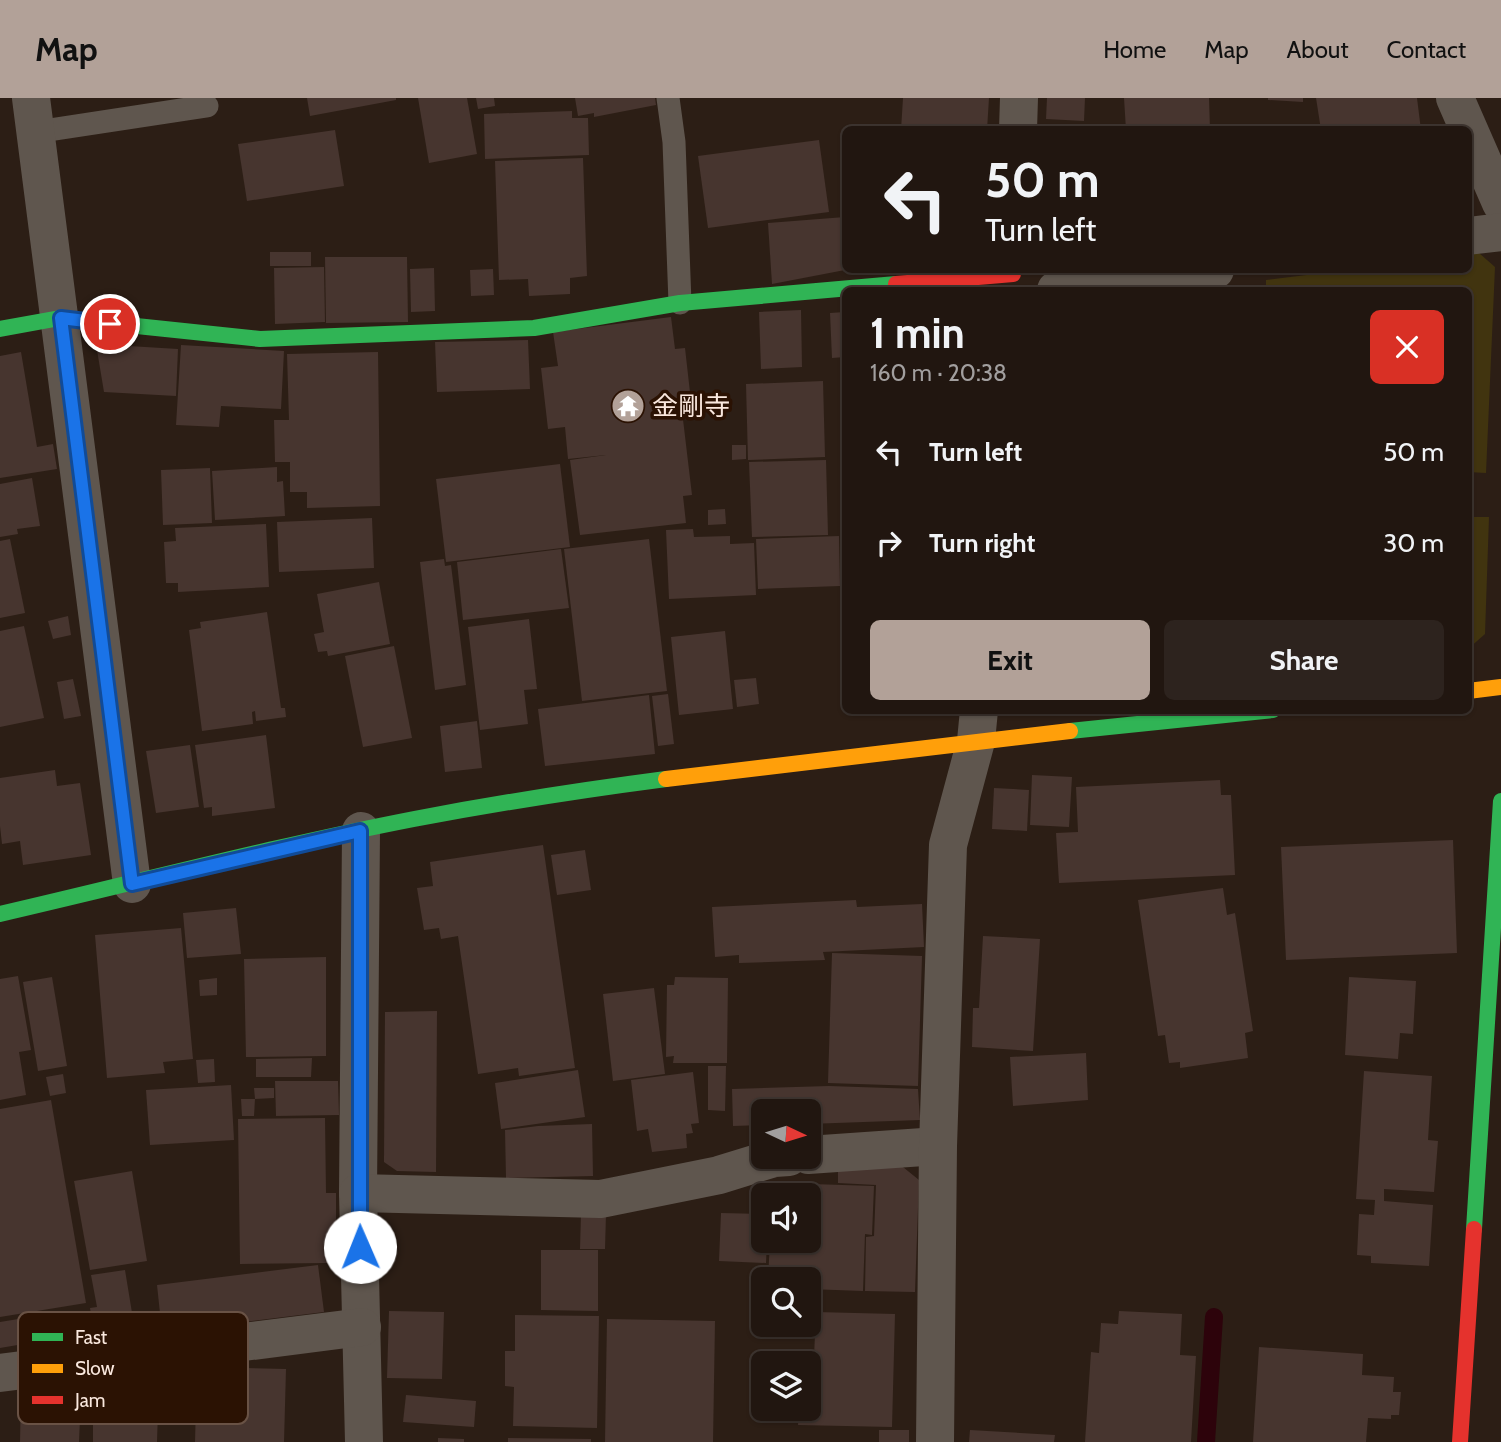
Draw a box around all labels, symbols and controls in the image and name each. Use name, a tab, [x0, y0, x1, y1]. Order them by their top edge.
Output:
text: Map	[35, 29, 98, 69]
text: Home	[1103, 35, 1166, 64]
text: Map	[1204, 35, 1249, 64]
text: About	[1287, 35, 1349, 64]
text: Contact	[1387, 35, 1466, 64]
text: 50 m	[985, 150, 1100, 209]
icon: left	[870, 154, 961, 245]
text: Turn left	[985, 210, 1096, 249]
pin	[80, 294, 140, 354]
icon: arrive	[91, 305, 129, 343]
text: 1 min	[870, 307, 965, 359]
button: close	[1370, 310, 1444, 384]
text: 160 m · 20:38	[870, 359, 1007, 387]
temple icon: 金剛寺	[609, 387, 647, 425]
place label: 金剛寺	[652, 390, 730, 422]
icon: left	[870, 433, 908, 471]
text: Turn left	[929, 436, 1022, 468]
text: 50 m	[1383, 436, 1444, 468]
icon: right	[870, 524, 908, 562]
text: Turn right	[929, 527, 1035, 559]
text: 30 m	[1383, 527, 1444, 559]
button: Exit	[870, 620, 1150, 700]
button: Share	[1164, 620, 1444, 700]
north arrow	[751, 1099, 821, 1169]
map controls	[751, 1099, 821, 1421]
button: sound	[751, 1183, 821, 1253]
position arrow	[323, 1210, 397, 1284]
button: search	[751, 1267, 821, 1337]
legend	[18, 1312, 248, 1424]
text: Fast	[75, 1326, 108, 1349]
button: layers	[751, 1351, 821, 1421]
text: Slow	[75, 1357, 115, 1380]
text: Jam	[74, 1389, 105, 1412]

